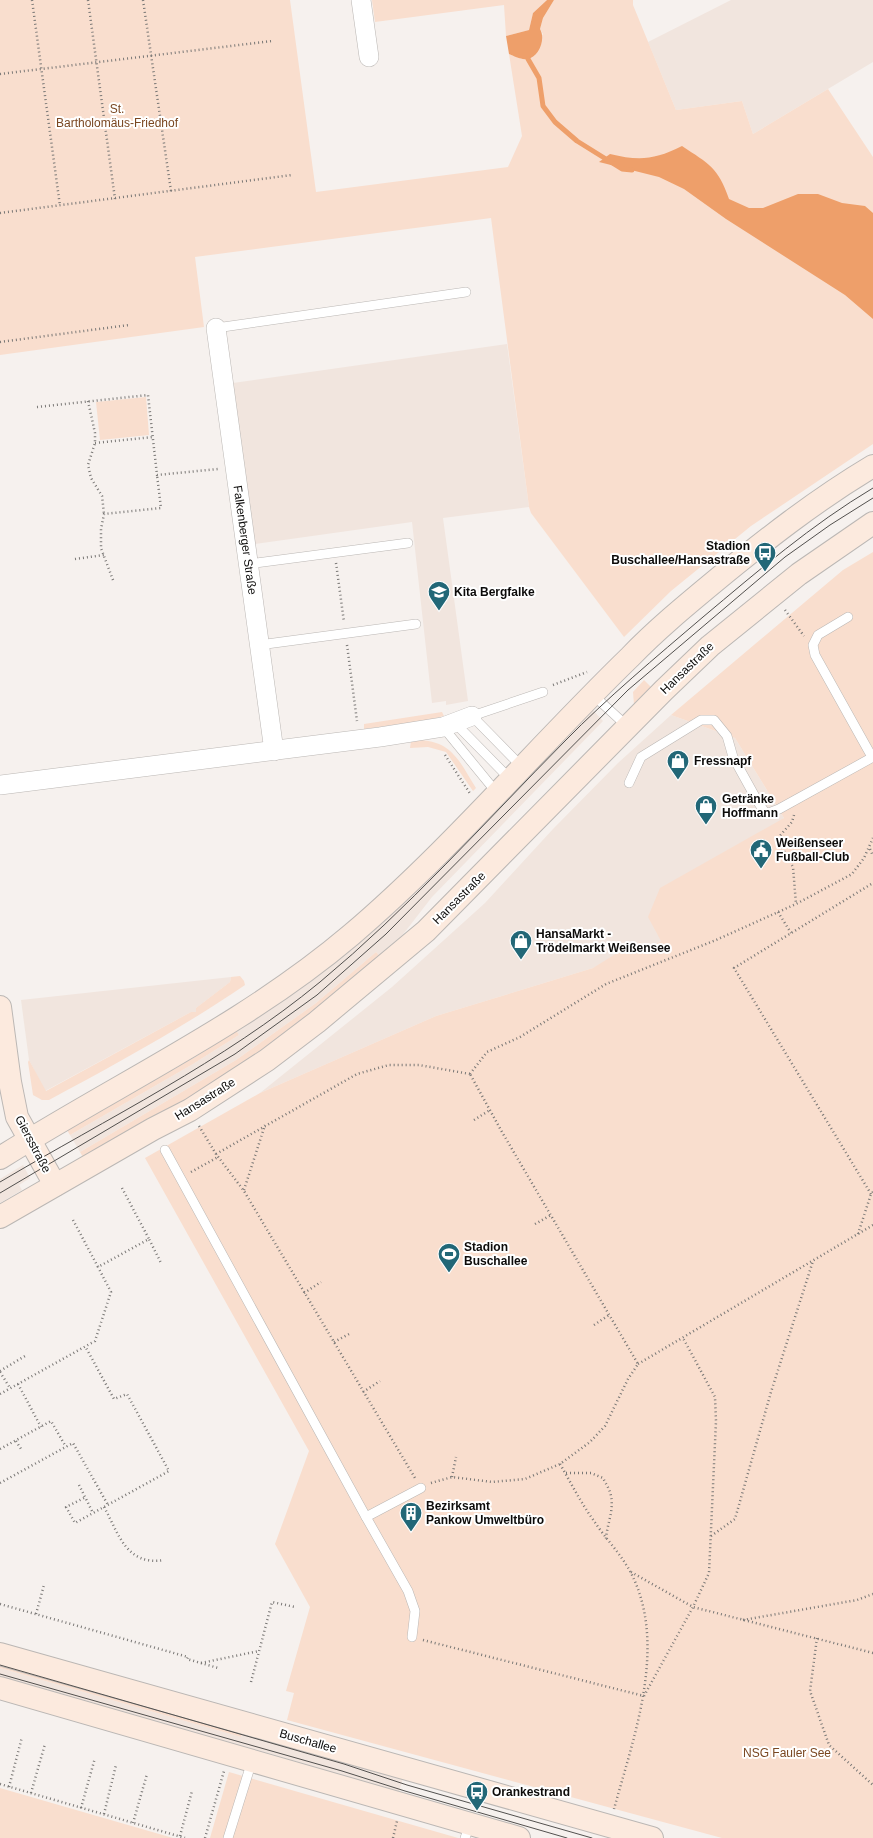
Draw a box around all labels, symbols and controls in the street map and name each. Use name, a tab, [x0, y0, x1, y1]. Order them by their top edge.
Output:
park label: St. Bartholomäus-Friedhof	[56, 102, 179, 130]
street label: Falkenberger Straße	[230, 485, 260, 596]
place label: Stadion Buschallee/Hansastraße	[611, 539, 750, 567]
bus stop icon: Stadion Buschallee/Hansastraße	[752, 540, 778, 573]
school or university icon: Kita Bergfalke	[426, 579, 452, 612]
place label: Kita Bergfalke	[454, 585, 535, 599]
street label: Hansastraße	[657, 639, 717, 697]
shop icon: Fressnapf	[665, 748, 691, 781]
place label: Fressnapf	[694, 754, 752, 768]
place label: Getränke Hoffmann	[722, 792, 778, 820]
shop icon: Getränke Hoffmann	[693, 793, 719, 826]
place label: Weißenseer Fußball-Club	[776, 836, 849, 864]
public building icon: Weißenseer Fußball-Club	[748, 837, 774, 870]
street label: Hansastraße	[430, 869, 488, 927]
place label: HansaMarkt - Trödelmarkt Weißensee	[536, 927, 671, 955]
shop icon: HansaMarkt - Trödelmarkt Weißensee	[508, 928, 534, 961]
street label: Hansastraße	[172, 1075, 238, 1123]
street label: Giersstraße	[12, 1113, 54, 1175]
place label: Stadion Buschallee	[464, 1240, 528, 1268]
sports icon: Stadion Buschallee	[436, 1241, 462, 1274]
place label: Bezirksamt Pankow Umweltbüro	[426, 1499, 544, 1527]
building icon: Bezirksamt Pankow Umweltbüro	[398, 1500, 424, 1533]
street label: Buschallee	[278, 1726, 338, 1756]
park label: NSG Fauler See	[743, 1746, 831, 1760]
bus stop icon: Orankestrand	[464, 1779, 490, 1812]
place label: Orankestrand	[492, 1785, 570, 1799]

